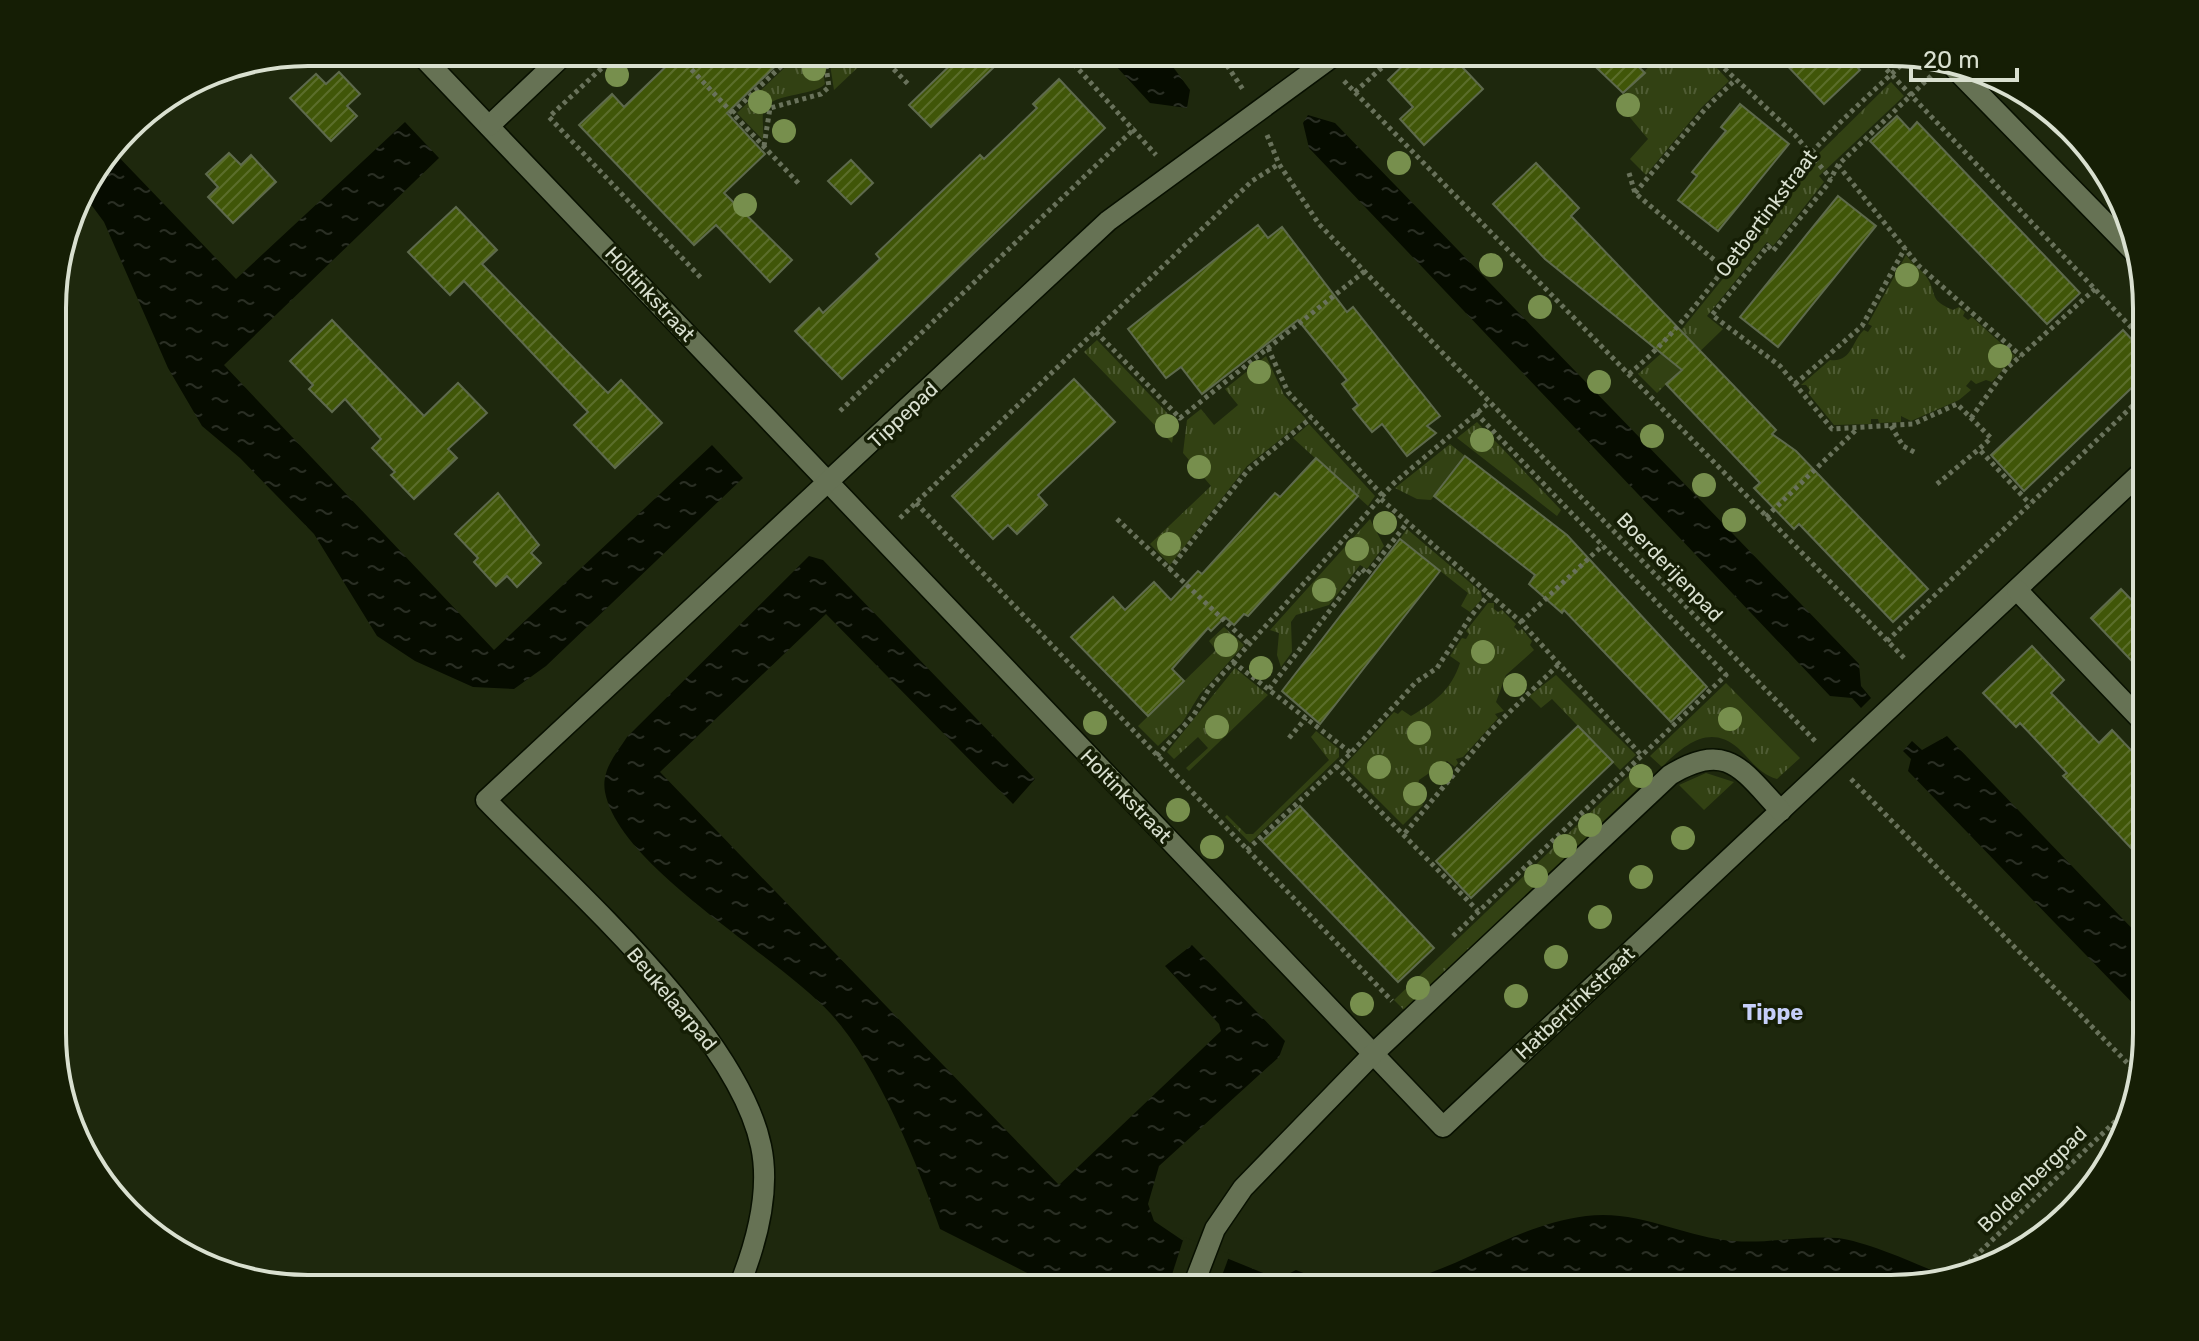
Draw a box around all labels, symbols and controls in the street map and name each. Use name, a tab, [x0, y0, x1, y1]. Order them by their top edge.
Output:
scale bar	[1911, 32, 2017, 82]
text: 20 m	[1923, 46, 1980, 74]
street label: Oetbertinkstraat	[1710, 144, 1822, 281]
street label: Holtinkstraat	[600, 242, 700, 346]
street label: Tippepad	[863, 377, 943, 453]
street label: Boerderijenpad	[1612, 508, 1728, 626]
street label: Holtinkstraat	[1075, 744, 1177, 848]
street label: Hatbertinkstraat	[1511, 942, 1640, 1064]
street label: Beukelaarpad	[622, 943, 722, 1055]
district label: Tippe	[1743, 999, 1803, 1026]
street label: Boldenbergpad	[1973, 1121, 2091, 1237]

